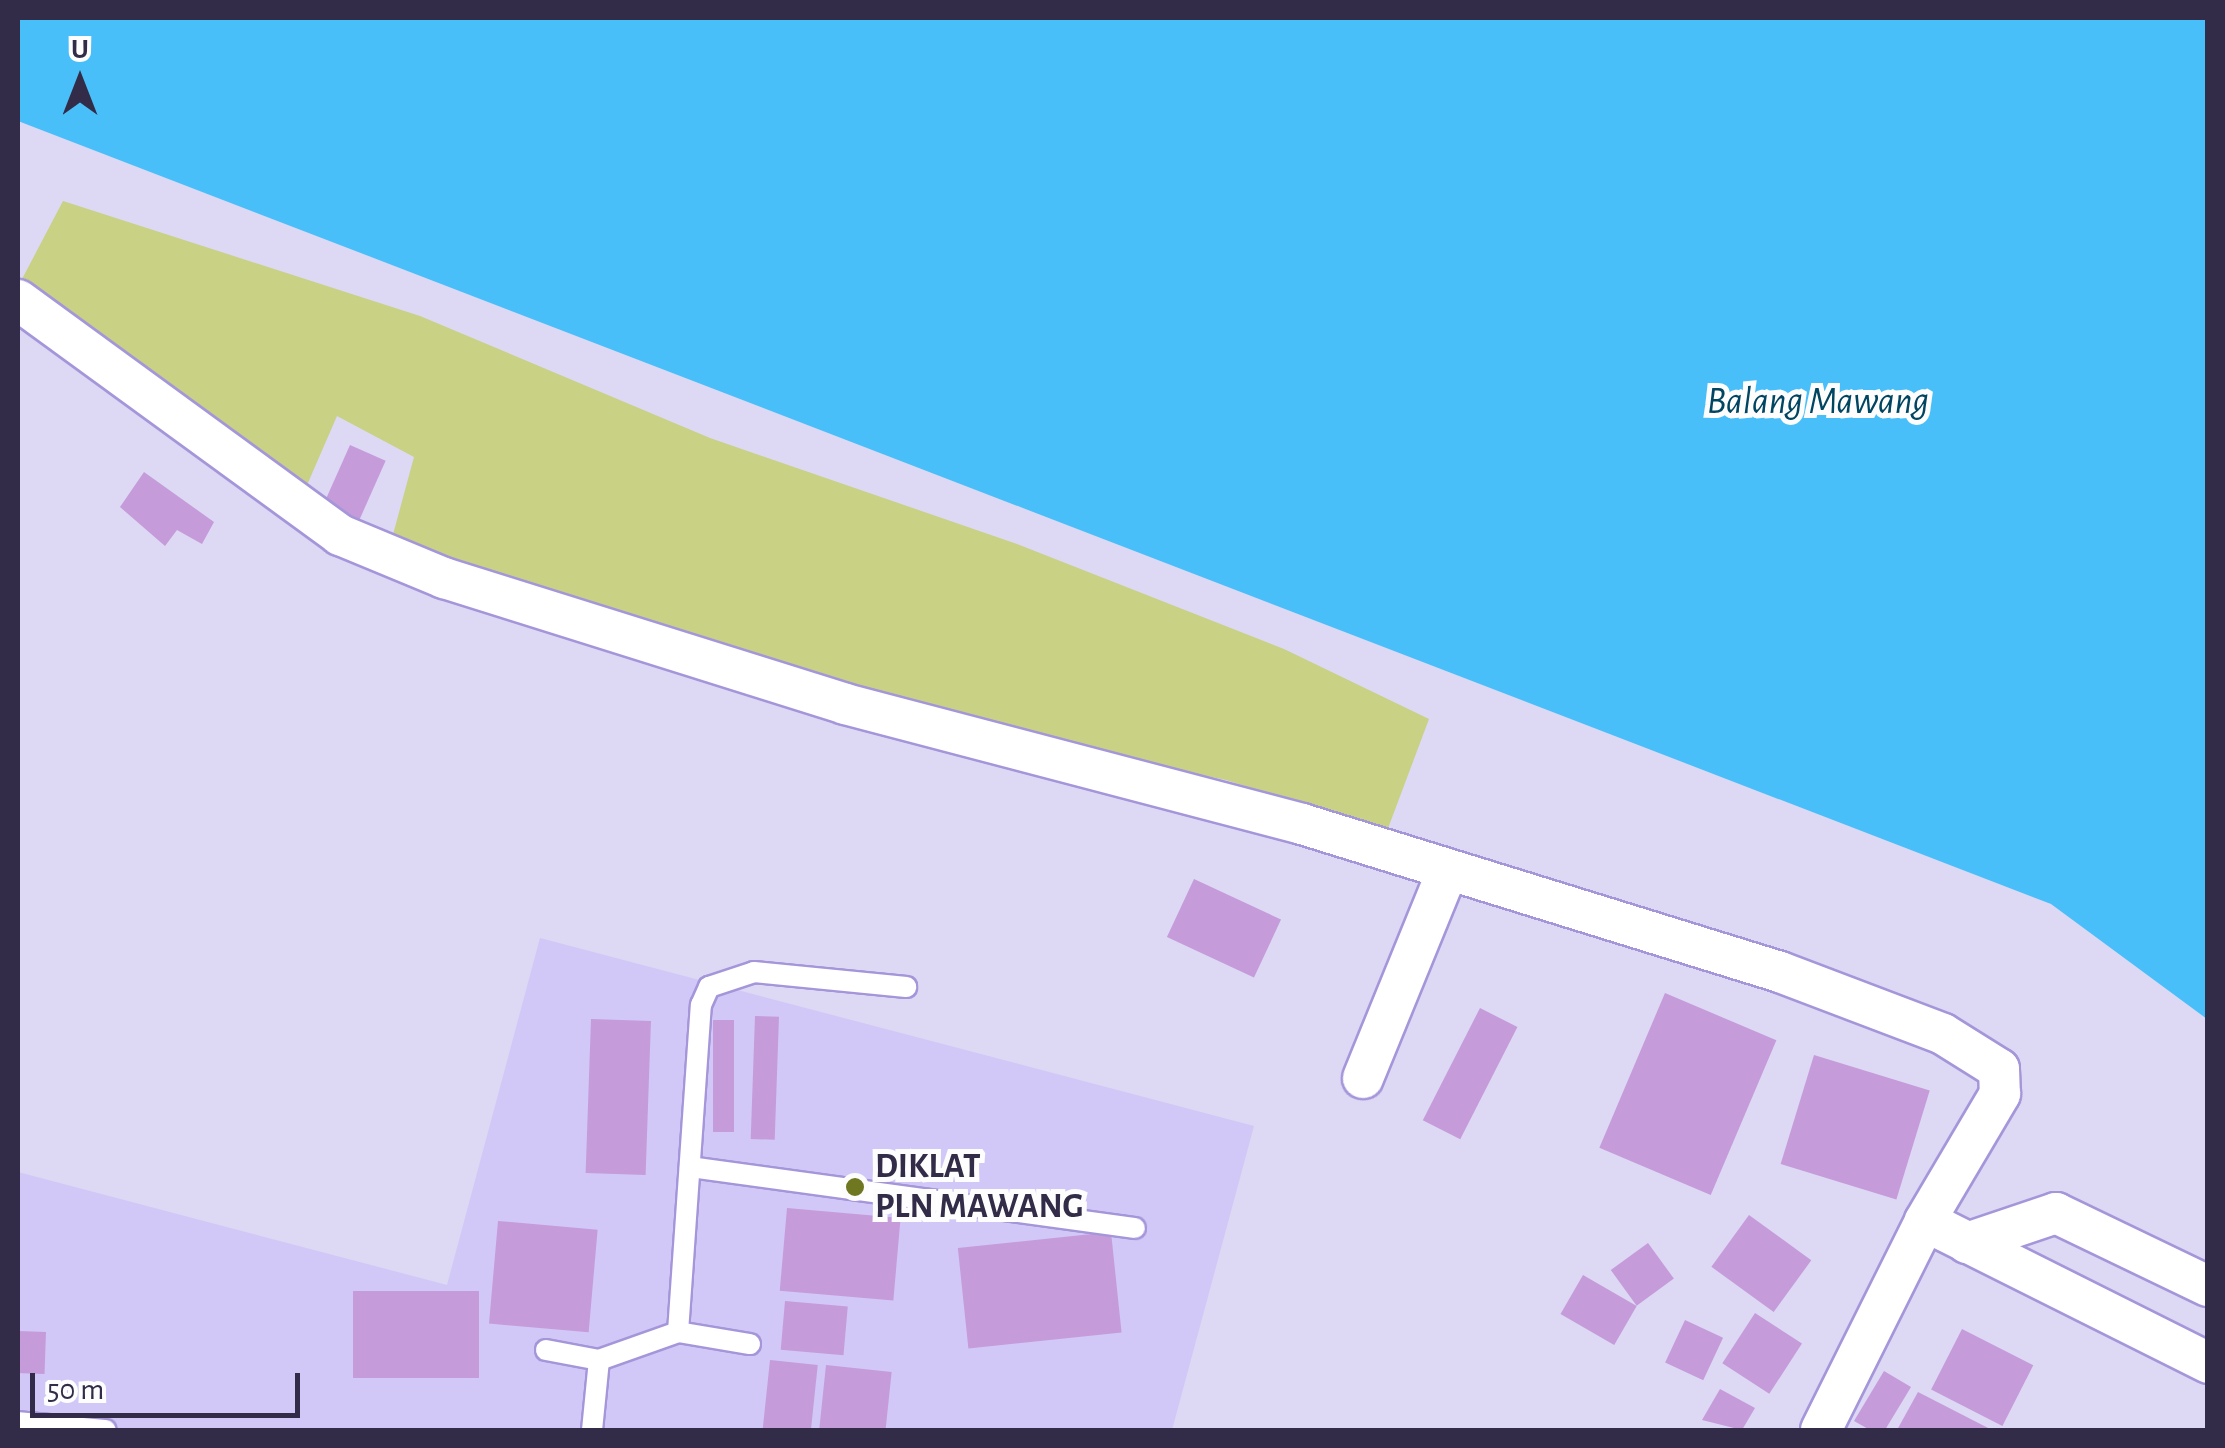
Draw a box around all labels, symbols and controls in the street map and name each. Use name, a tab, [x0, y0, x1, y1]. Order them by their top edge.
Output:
north arrow	[30, 30, 130, 130]
text: U	[71, 36, 89, 64]
water label: Balang Mawang	[1707, 380, 1929, 426]
place label: DIKLAT PLN MAWANG	[875, 1146, 1083, 1228]
marker: DIKLAT PLN MAWANG	[844, 1176, 866, 1198]
scale bar	[35, 1353, 305, 1415]
text: 50 m	[47, 1375, 104, 1405]

